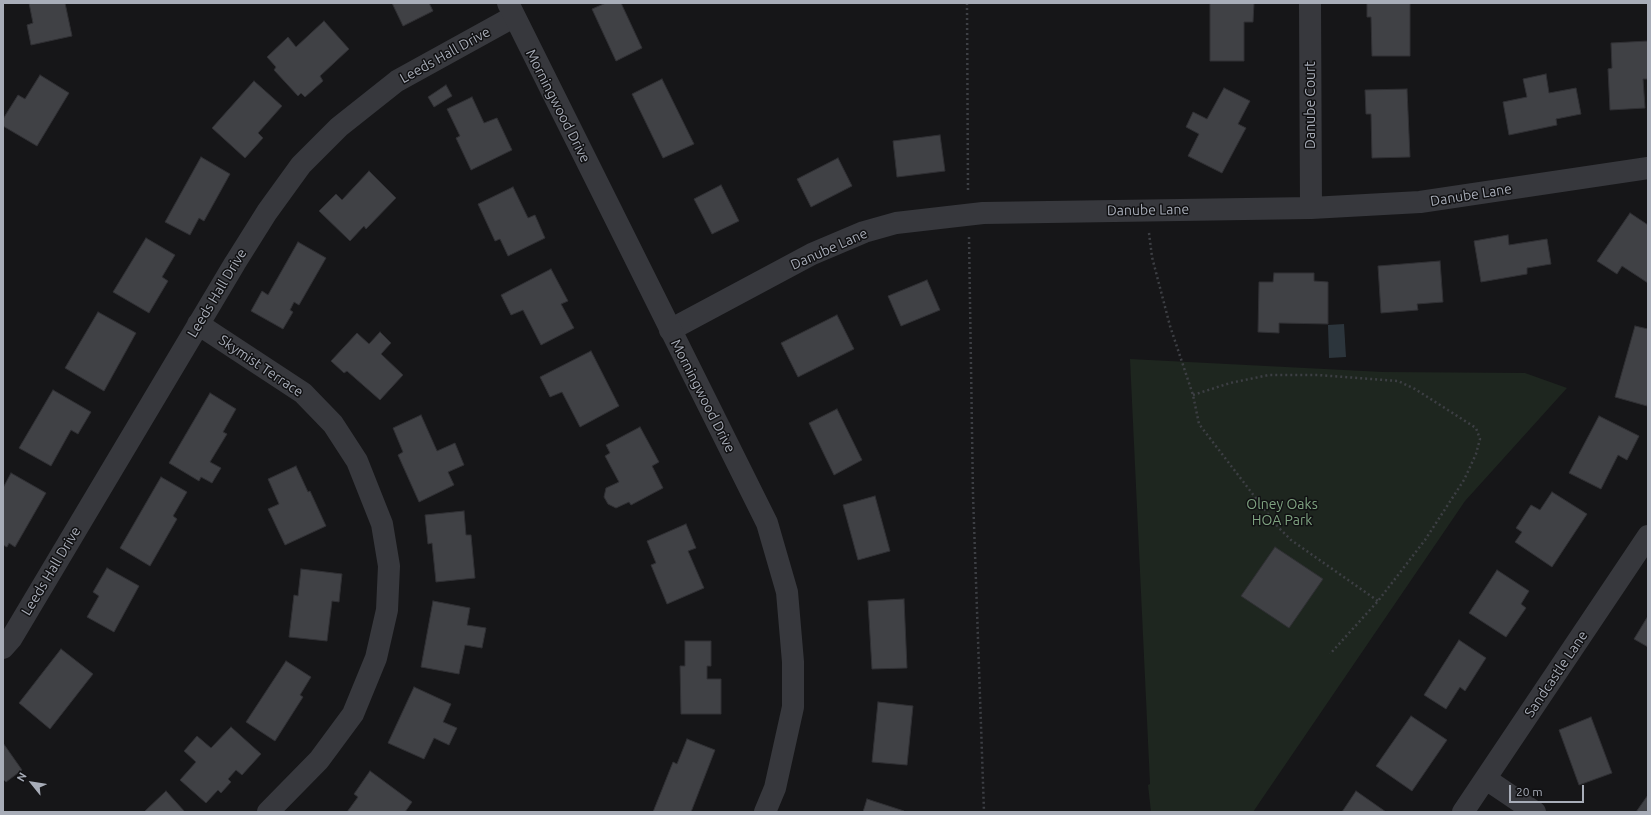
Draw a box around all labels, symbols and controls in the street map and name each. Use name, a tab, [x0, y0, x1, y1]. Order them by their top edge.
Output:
street label: Leeds Hall Drive	[397, 23, 493, 87]
street label: Morningwood Drive	[522, 47, 594, 165]
street label: Danube Court	[1302, 61, 1318, 149]
street label: Danube Lane	[1429, 180, 1513, 210]
street label: Danube Lane	[1107, 201, 1189, 219]
street label: Danube Lane	[788, 225, 870, 273]
street label: Leeds Hall Drive	[184, 246, 250, 340]
street label: Skymist Terrace	[216, 332, 306, 400]
street label: Morningwood Drive	[667, 337, 739, 455]
park label: Olney Oaks HOA Park	[1246, 496, 1318, 528]
street label: Leeds Hall Drive	[18, 524, 84, 618]
street label: Sandcastle Lane	[1521, 628, 1591, 720]
north arrow	[12, 763, 52, 803]
text: N	[14, 770, 29, 784]
scale bar	[1511, 777, 1586, 803]
text: 20 m	[1516, 785, 1543, 798]

